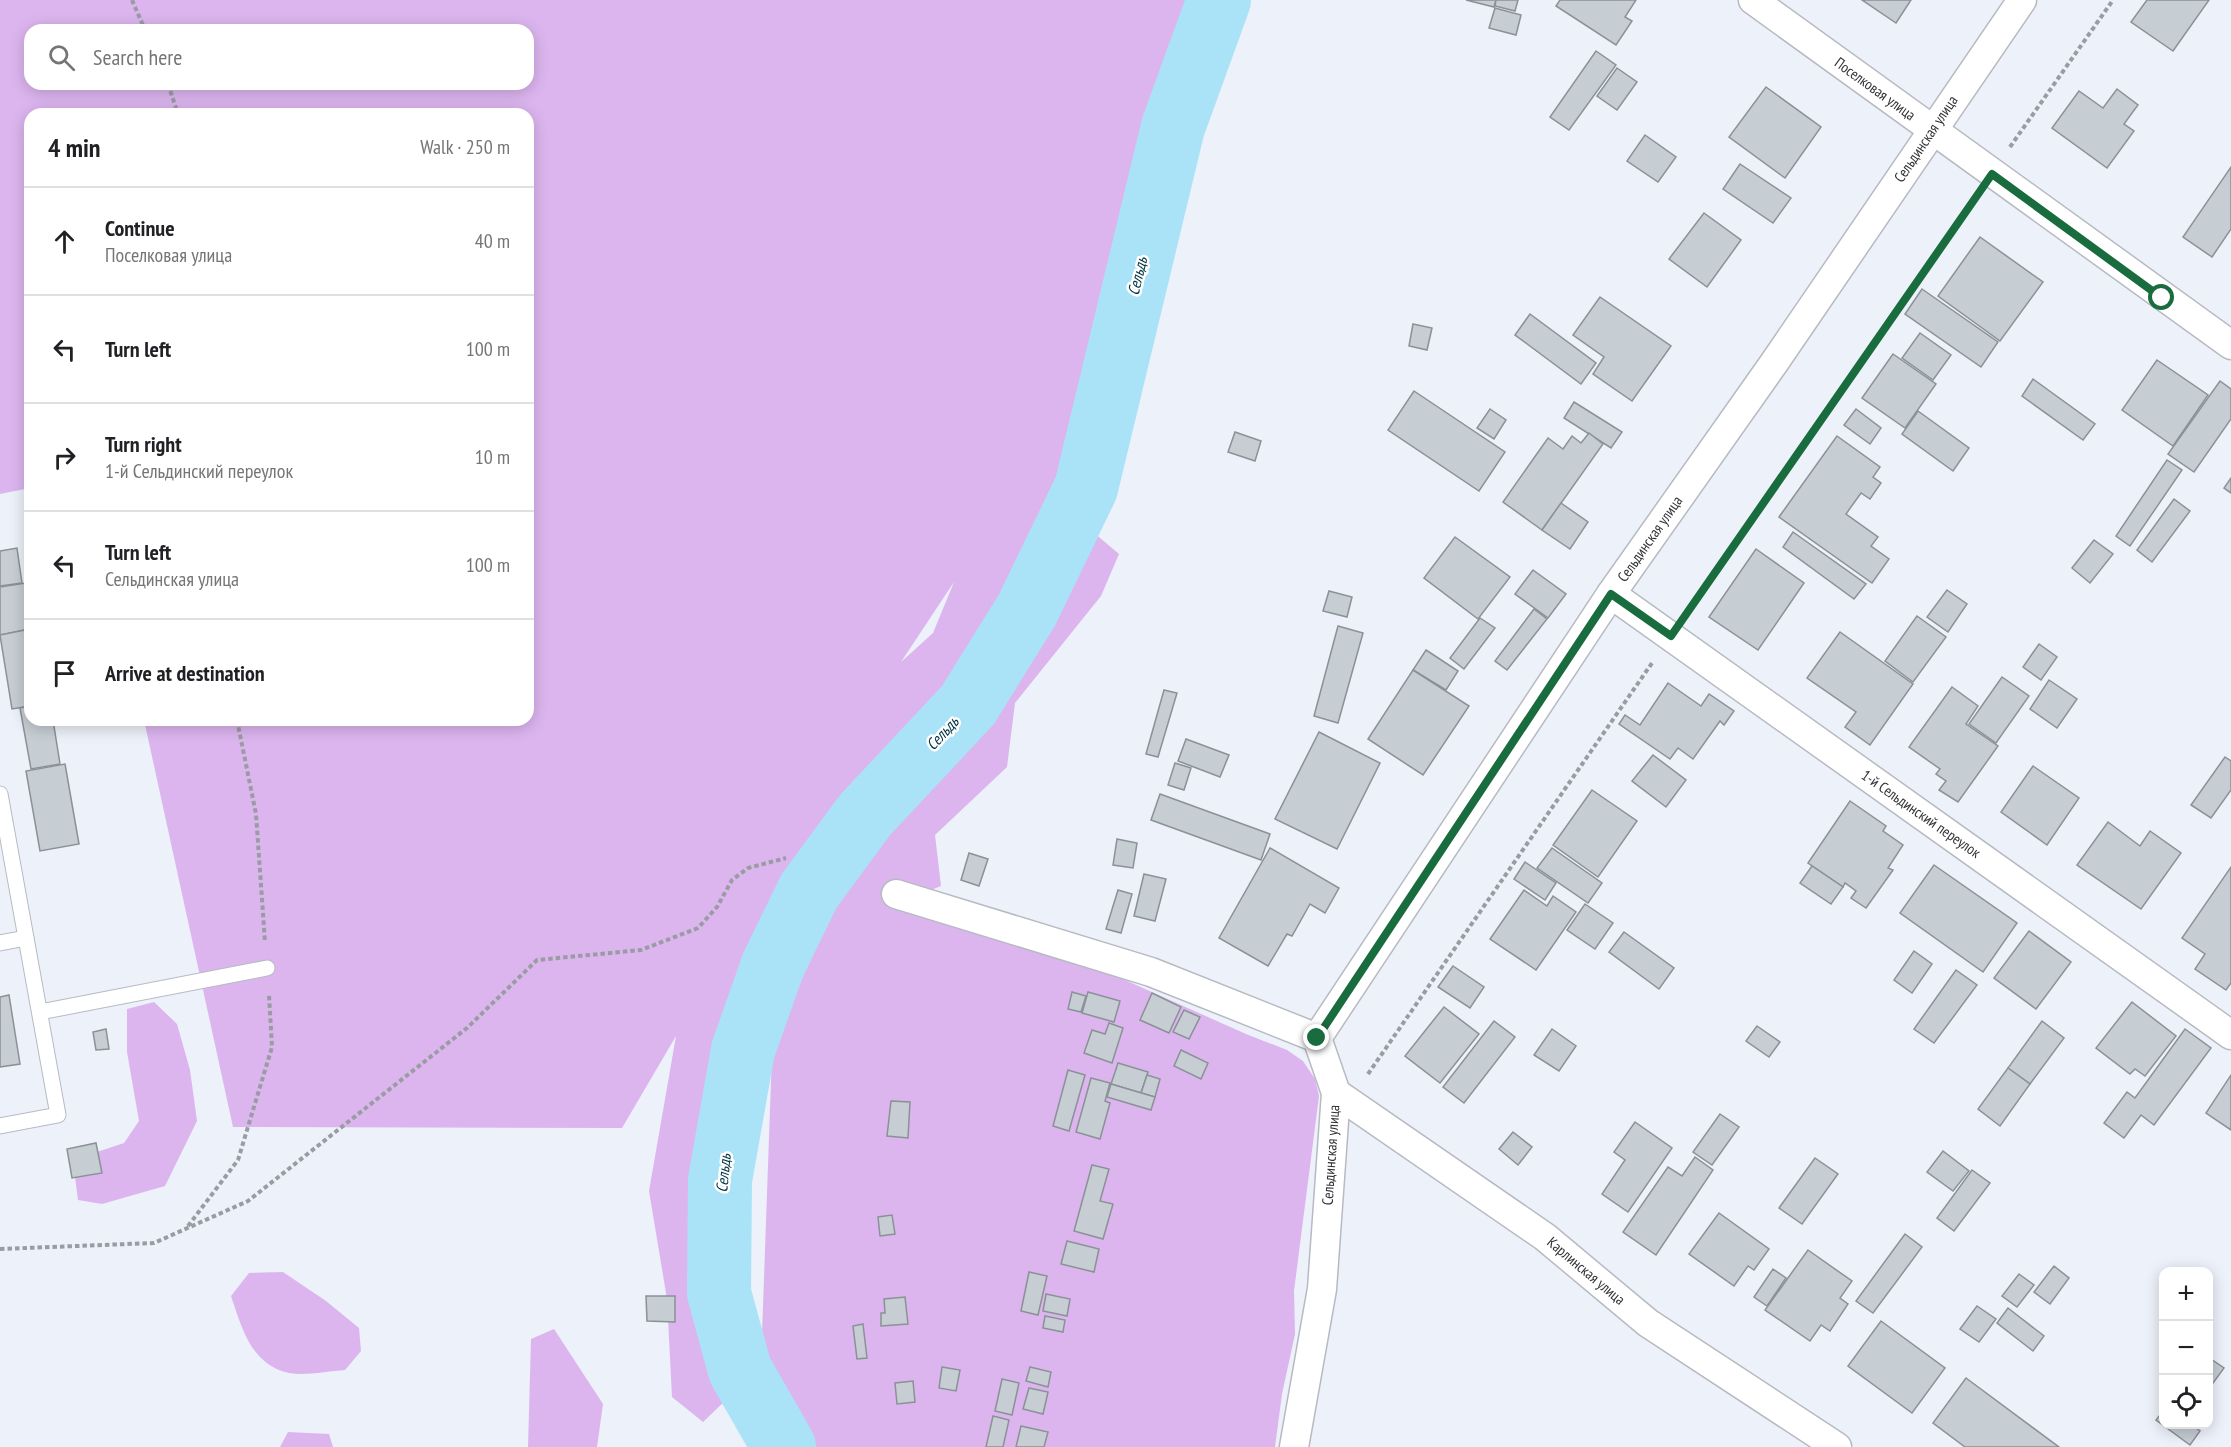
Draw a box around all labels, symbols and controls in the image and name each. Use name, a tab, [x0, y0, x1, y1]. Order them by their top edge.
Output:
search box	[24, 24, 534, 90]
icon: search	[45, 41, 78, 74]
text: Search here	[93, 43, 182, 71]
street label: Поселковая улица	[1831, 53, 1919, 124]
street label: Сельдинская улица	[1890, 92, 1962, 186]
text: 4 min	[48, 131, 101, 164]
text: Walk · 250 m	[420, 134, 510, 160]
text: Continue	[105, 214, 175, 242]
icon: ahead	[48, 225, 81, 258]
text: 40 m	[475, 228, 510, 254]
text: Поселковая улица	[105, 242, 232, 268]
water label: Сельдь	[1123, 254, 1152, 297]
route start	[2148, 284, 2174, 310]
icon: left	[48, 333, 81, 366]
text: Turn left	[105, 335, 171, 363]
text: 100 m	[466, 336, 510, 362]
text: Turn right	[105, 430, 182, 458]
icon: right	[48, 441, 81, 474]
text: 10 m	[475, 444, 510, 470]
text: 1-й Сельдинский переулок	[105, 458, 293, 484]
street label: Сельдинская улица	[1613, 492, 1686, 585]
text: Turn left	[105, 538, 171, 566]
icon: left	[48, 549, 81, 582]
text: 100 m	[466, 552, 510, 578]
text: Сельдинская улица	[105, 566, 239, 592]
icon: arrive	[48, 657, 81, 690]
text: Arrive at destination	[105, 659, 265, 687]
water label: Сельдь	[921, 711, 963, 754]
street label: 1-й Сельдинский переулок	[1858, 765, 1985, 862]
route end	[1303, 1024, 1329, 1050]
street label: Сельдинская улица	[1318, 1104, 1343, 1206]
water label: Сельдь	[711, 1152, 735, 1193]
street label: Карлинская улица	[1543, 1233, 1629, 1309]
map controls	[2159, 1267, 2213, 1429]
button: +	[2159, 1267, 2213, 1321]
button: −	[2159, 1321, 2213, 1375]
button: locate	[2159, 1375, 2213, 1429]

